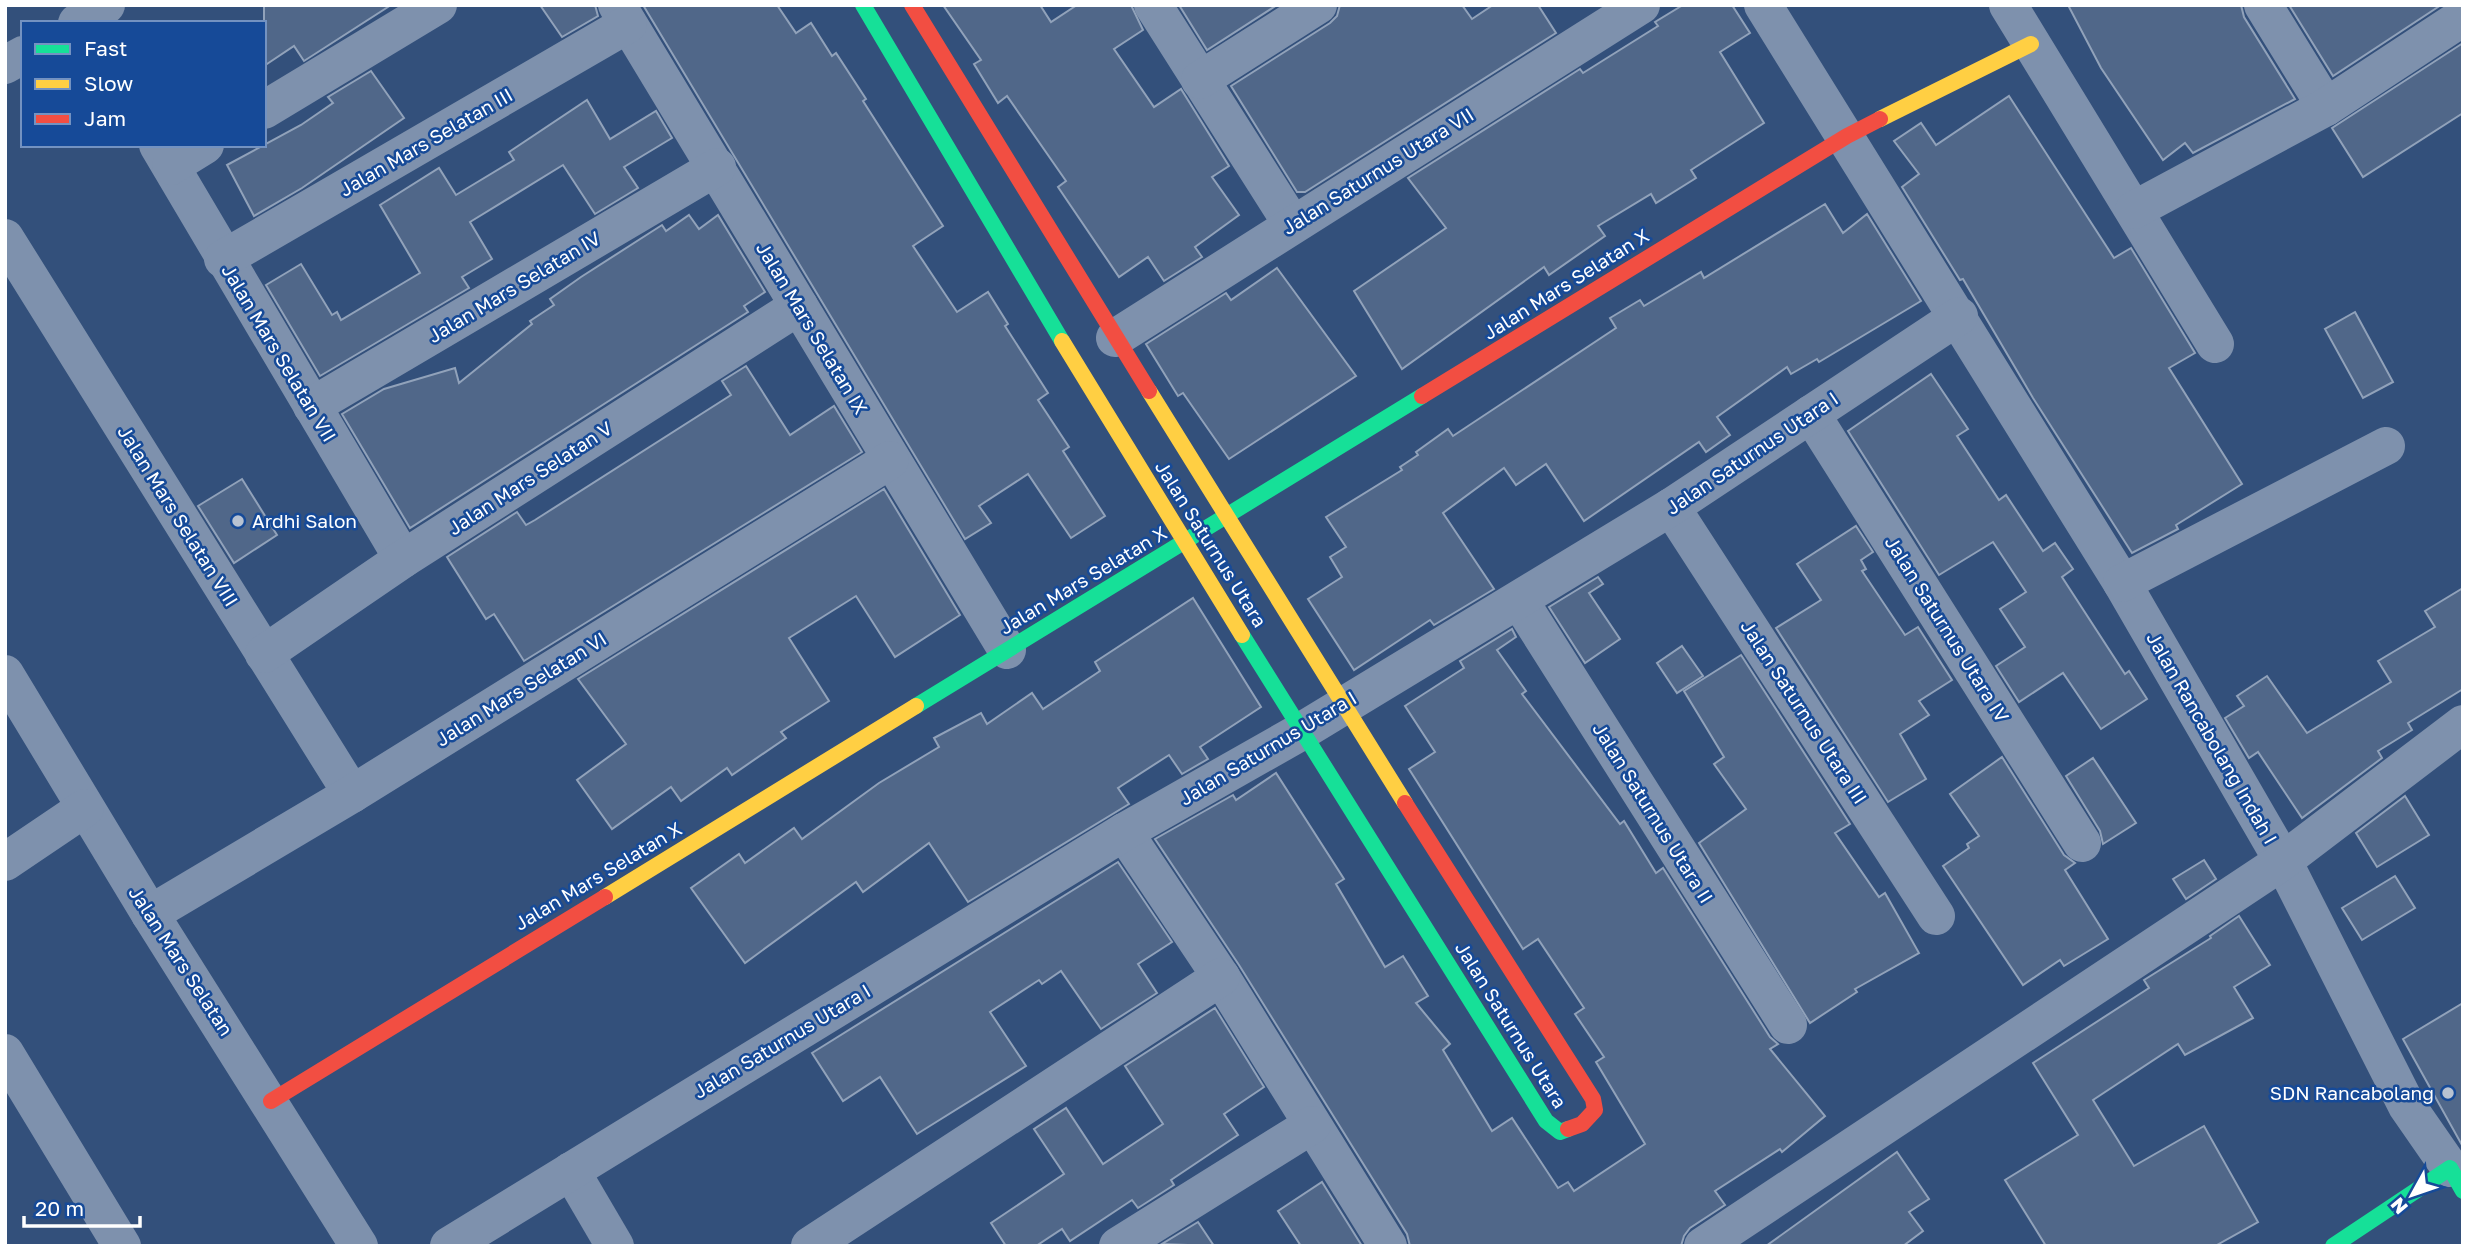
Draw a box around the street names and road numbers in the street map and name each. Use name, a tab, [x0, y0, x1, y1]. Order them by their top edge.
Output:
street label: Jalan Mars Selatan III	[335, 83, 517, 201]
street label: Jalan Saturnus Utara VII	[1278, 102, 1478, 239]
street label: Jalan Mars Selatan X	[1479, 223, 1653, 344]
street label: Jalan Mars Selatan IV	[423, 226, 604, 347]
street label: Jalan Mars Selatan IX	[752, 237, 873, 418]
street label: Jalan Mars Selatan VII	[217, 260, 342, 446]
street label: Jalan Saturnus Utara I	[1661, 386, 1842, 519]
street label: Jalan Mars Selatan V	[443, 416, 616, 539]
street label: Jalan Mars Selatan VIII	[113, 421, 244, 610]
street label: Jalan Saturnus Utara	[1151, 456, 1272, 631]
street label: Jalan Mars Selatan X	[995, 521, 1171, 639]
street label: Jalan Saturnus Utara IV	[1881, 531, 2014, 726]
street label: Jalan Saturnus Utara III	[1736, 615, 1872, 808]
street label: Jalan Mars Selatan VI	[431, 627, 610, 751]
street label: Jalan Rancabolang Indah I	[2142, 628, 2283, 848]
street label: Jalan Saturnus Utara I	[1175, 686, 1361, 810]
street label: Jalan Saturnus Utara II	[1588, 718, 1718, 907]
street label: Jalan Mars Selatan X	[510, 817, 686, 935]
street label: Jalan Mars Selatan	[124, 882, 238, 1040]
street label: Jalan Saturnus Utara	[1451, 937, 1572, 1112]
street label: Jalan Saturnus Utara I	[689, 979, 875, 1103]

